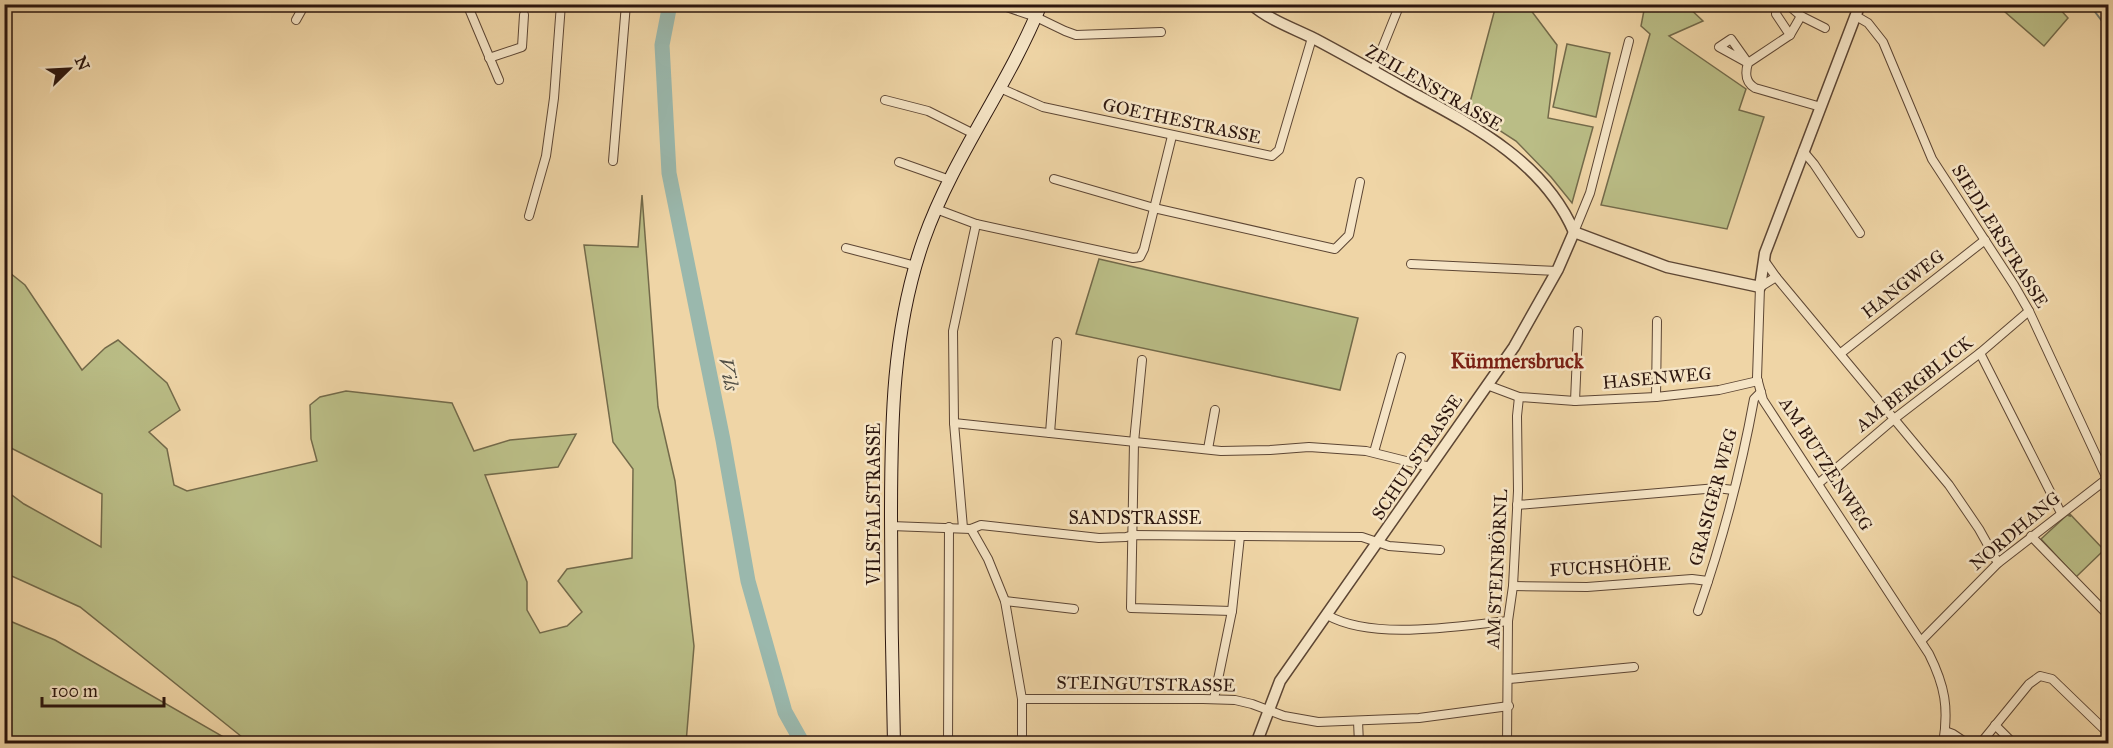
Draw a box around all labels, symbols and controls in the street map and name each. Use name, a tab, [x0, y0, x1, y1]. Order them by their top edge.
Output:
north arrow	[39, 39, 99, 99]
street label: ZEILENSTRASSE	[1362, 40, 1506, 136]
text: N	[71, 53, 94, 74]
street label: GOETHESTRASSE	[1101, 93, 1263, 149]
street label: SIEDLERSTRASSE	[1947, 160, 2053, 312]
street label: HANGWEG	[1857, 245, 1949, 323]
street label: AM BERGBLICK	[1850, 331, 1978, 437]
district label: Kümmersbruck	[1450, 348, 1585, 374]
water label: Vils	[714, 355, 744, 394]
street label: HASENWEG	[1602, 362, 1712, 394]
street label: SCHULSTRASSE	[1367, 390, 1467, 524]
street label: AM BUTZENWEG	[1774, 392, 1878, 535]
street label: VILSTALSTRASSE	[863, 423, 885, 586]
street label: GRASIGER WEG	[1684, 426, 1742, 568]
street label: NORDHANG	[1965, 487, 2065, 575]
street label: AM STEINBÖRNL	[1481, 488, 1512, 650]
street label: SANDSTRASSE	[1068, 507, 1202, 529]
street label: FUCHSHÖHE	[1549, 552, 1671, 581]
scale bar	[42, 670, 164, 708]
street label: STEINGUTSTRASSE	[1056, 671, 1236, 697]
text: 100 m	[51, 680, 98, 702]

